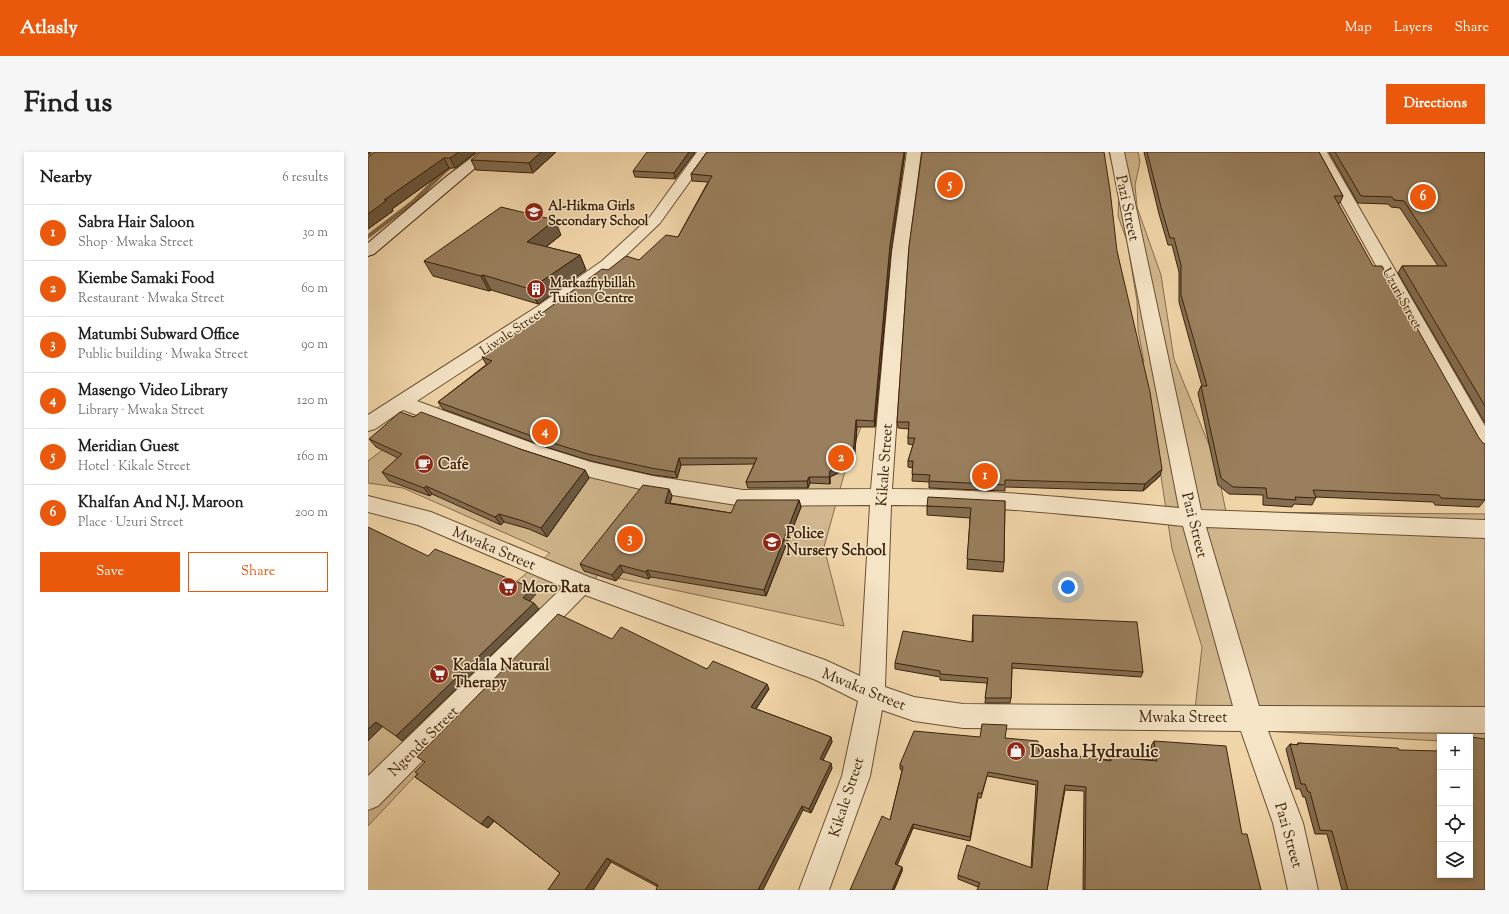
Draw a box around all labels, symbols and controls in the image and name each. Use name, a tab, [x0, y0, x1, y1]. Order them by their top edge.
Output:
text: Atlasly	[20, 15, 78, 42]
text: Map	[1345, 18, 1372, 38]
text: Layers	[1394, 18, 1432, 38]
text: Share	[1454, 18, 1489, 38]
text: Find us	[24, 84, 112, 124]
button: Directions	[1386, 84, 1485, 124]
text: Nearby	[40, 166, 92, 190]
text: 6 results	[282, 169, 328, 187]
pin: 5	[937, 170, 963, 200]
street label: Pazi Street	[1109, 173, 1144, 243]
pin: 6	[1410, 182, 1436, 212]
place label: Al-Hikma Girls Secondary School	[548, 198, 649, 231]
school or university icon: Al-Hikma Girls Secondary School	[523, 201, 545, 223]
text: Sabra Hair Saloon	[78, 213, 195, 234]
text: 1	[51, 224, 55, 242]
text: 30 m	[302, 224, 328, 242]
text: Shop · Mwaka Street	[78, 234, 193, 252]
street label: Uzuri Street	[1377, 265, 1426, 334]
text: Kiembe Samaki Food	[78, 269, 214, 290]
place label: Markazfiybillah Tuition Centre	[550, 275, 636, 308]
building icon: Markazfiybillah Tuition Centre	[525, 278, 547, 300]
text: 2	[50, 280, 56, 298]
text: 60 m	[301, 280, 328, 298]
text: Restaurant · Mwaka Street	[78, 290, 224, 308]
street label: Liwale Street	[477, 304, 548, 361]
text: Matumbi Subward Office	[78, 325, 239, 346]
text: 3	[50, 336, 56, 354]
text: 90 m	[301, 336, 328, 354]
text: Public building · Mwaka Street	[78, 346, 248, 364]
text: Masengo Video Library	[78, 381, 228, 402]
text: 4	[50, 392, 56, 410]
text: 120 m	[297, 392, 328, 410]
text: Library · Mwaka Street	[78, 402, 204, 420]
pin: 4	[532, 417, 558, 447]
street label: Kikale Street	[872, 423, 899, 507]
text: Meridian Guest	[78, 437, 179, 458]
pin: 2	[828, 443, 854, 473]
text: 5	[51, 448, 55, 466]
text: 160 m	[297, 448, 328, 466]
cafe icon: Cafe	[413, 453, 435, 475]
place label: Cafe	[438, 455, 469, 476]
text: Hotel · Kikale Street	[78, 458, 190, 476]
pin: 1	[972, 461, 998, 491]
street label: Pazi Street	[1175, 490, 1212, 560]
text: Khalfan And N.J. Maroon	[78, 493, 244, 514]
text: 6	[50, 504, 56, 522]
text: 200 m	[295, 504, 328, 522]
text: Place · Uzuri Street	[78, 514, 183, 532]
street label: Mwaka Street	[448, 522, 538, 576]
pin: 3	[617, 524, 643, 554]
place label: Police Nursery School	[786, 524, 887, 562]
school or university icon: Police Nursery School	[761, 531, 783, 553]
button: Save	[40, 552, 180, 592]
button: Share	[188, 552, 328, 592]
supermarket icon: Moro Rata	[497, 576, 519, 598]
your location	[1058, 577, 1078, 597]
place label: Moro Rata	[522, 578, 590, 599]
place label: Kadala Natural Therapy	[453, 656, 550, 694]
supermarket icon: Kadala Natural Therapy	[428, 663, 450, 685]
street label: Mwaka Street	[818, 664, 909, 717]
street label: Ngende Street	[384, 702, 464, 782]
street label: Mwaka Street	[1139, 708, 1227, 729]
map controls	[1437, 734, 1473, 878]
button: +	[1437, 734, 1473, 770]
shop icon: Dasha Hydraulic	[1005, 740, 1027, 762]
place label: Dasha Hydraulic	[1030, 740, 1159, 766]
street label: Kikale Street	[825, 755, 870, 840]
button: −	[1437, 770, 1473, 806]
street label: Pazi Street	[1268, 800, 1307, 871]
button: locate	[1437, 806, 1473, 842]
button: layers	[1437, 842, 1473, 878]

